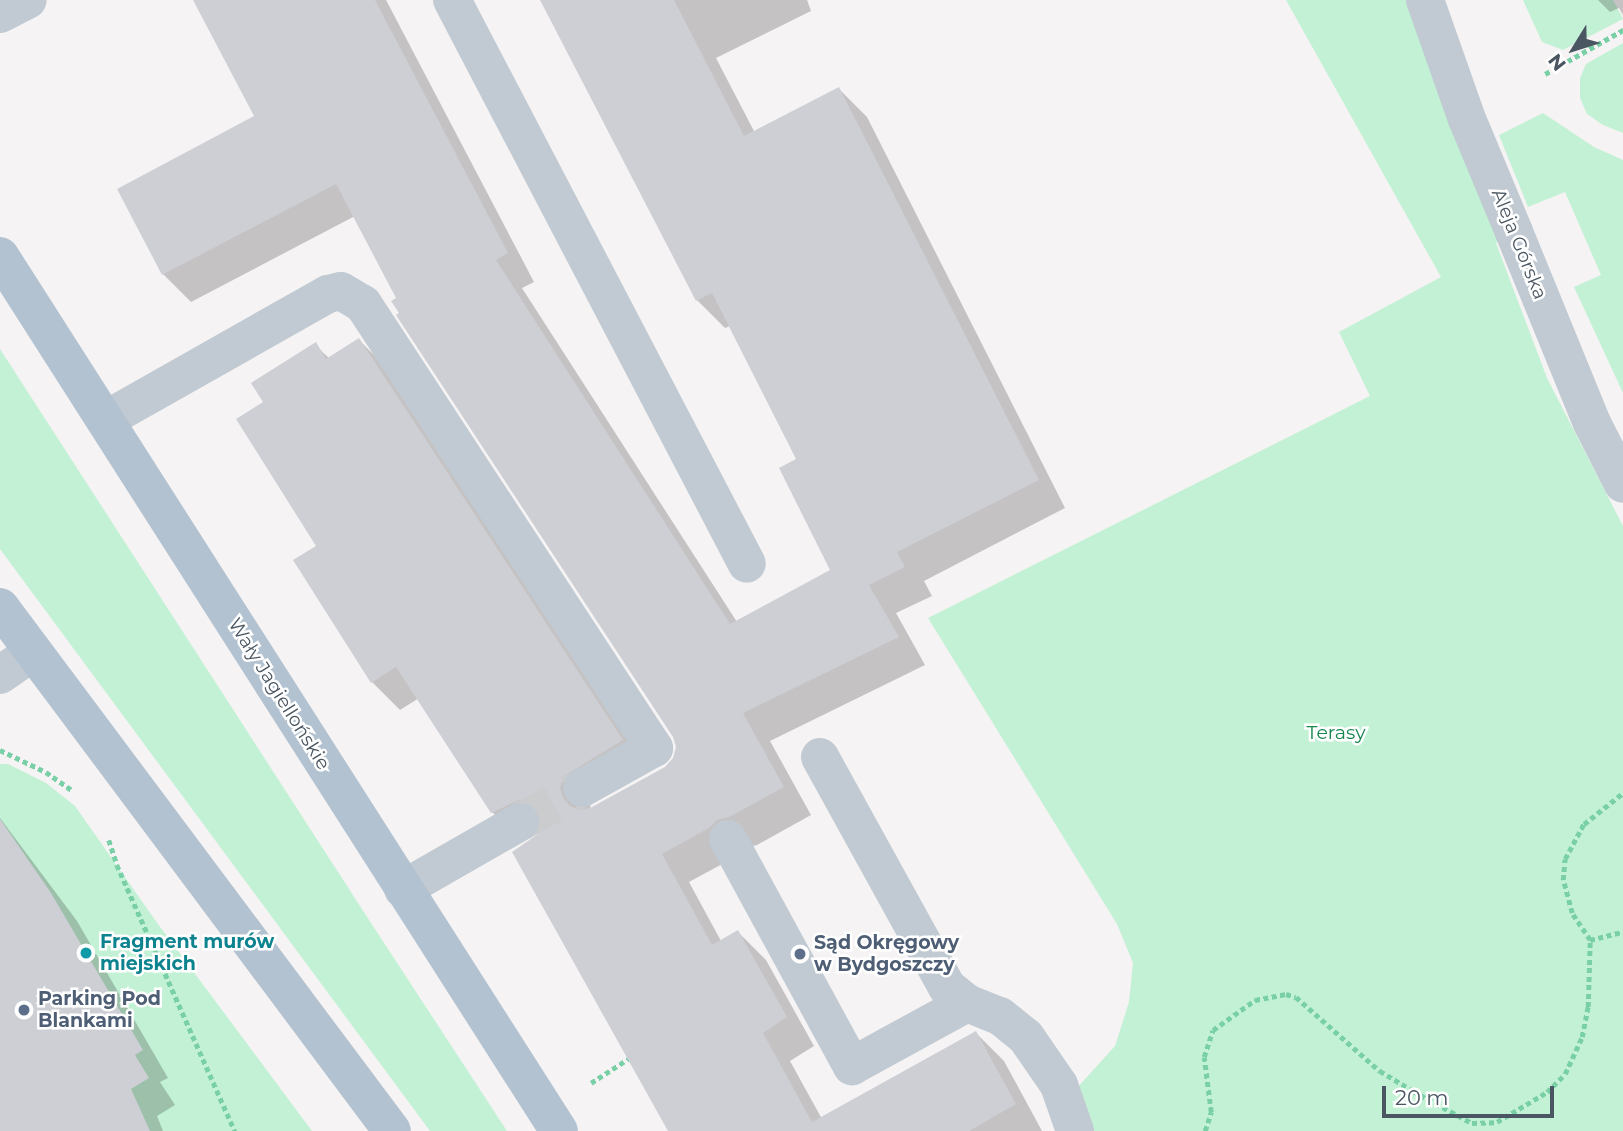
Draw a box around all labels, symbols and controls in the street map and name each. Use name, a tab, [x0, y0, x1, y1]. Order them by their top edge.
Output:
north arrow	[1539, 14, 1609, 84]
text: N	[1543, 49, 1571, 75]
street label: Aleja Górska	[1486, 185, 1552, 303]
street label: Wały Jagiellońskie	[223, 614, 335, 774]
park label: Terasy	[1307, 722, 1365, 744]
place label: Fragment murów miejskich	[100, 931, 274, 975]
place label: Sąd Okręgowy w Bydgoszczy	[814, 932, 959, 976]
marker: Fragment murów miejskich	[78, 945, 94, 961]
marker: Sąd Okręgowy w Bydgoszczy	[792, 946, 808, 962]
place label: Parking Pod Blankami	[38, 988, 161, 1032]
marker: Parking Pod Blankami	[16, 1002, 32, 1018]
scale bar	[1385, 1072, 1556, 1116]
text: 20 m	[1395, 1085, 1449, 1110]

